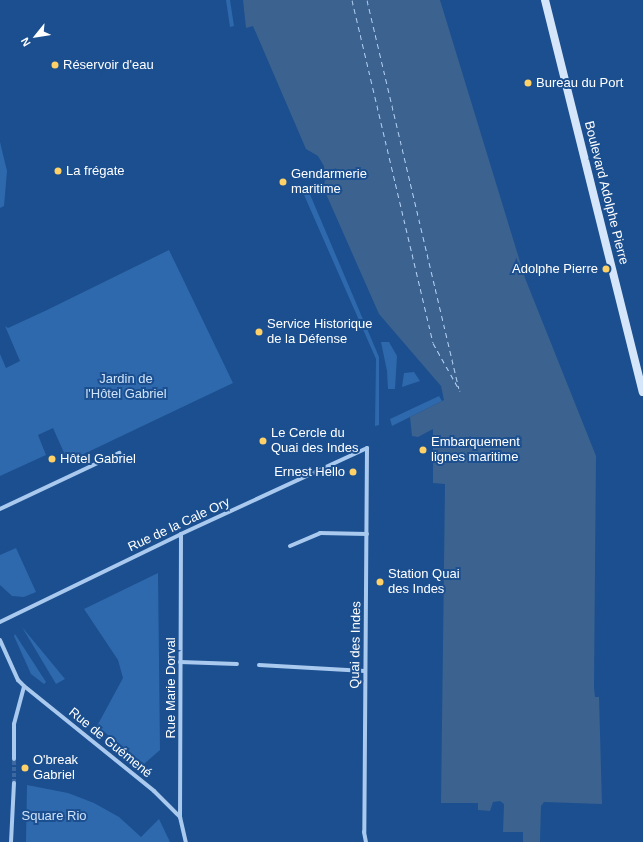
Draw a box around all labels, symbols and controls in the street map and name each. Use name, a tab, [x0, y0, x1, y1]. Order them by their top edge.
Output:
north arrow	[16, 16, 56, 56]
text: N	[18, 36, 33, 48]
place label: Réservoir d'eau	[63, 57, 154, 73]
marker: Réservoir d'eau	[50, 60, 60, 70]
place label: Bureau du Port	[536, 75, 623, 91]
marker: Bureau du Port	[523, 78, 533, 88]
street label: Boulevard Adolphe Pierre	[581, 119, 631, 267]
place label: La frégate	[66, 163, 125, 179]
marker: La frégate	[53, 166, 63, 176]
place label: Gendarmerie maritime	[291, 167, 367, 198]
marker: Gendarmerie maritime	[278, 177, 288, 187]
place label: Adolphe Pierre	[512, 261, 598, 277]
marker: Adolphe Pierre	[601, 264, 611, 274]
place label: Service Historique de la Défense	[267, 317, 372, 348]
marker: Service Historique de la Défense	[254, 327, 264, 337]
park label: Jardin de l'Hôtel Gabriel	[85, 372, 167, 403]
place label: Le Cercle du Quai des Indes	[271, 426, 358, 457]
place label: Embarquement lignes maritime	[431, 435, 520, 466]
marker: Le Cercle du Quai des Indes	[258, 436, 268, 446]
marker: Embarquement lignes maritime	[418, 445, 428, 455]
place label: Hôtel Gabriel	[60, 451, 136, 467]
marker: Hôtel Gabriel	[47, 454, 57, 464]
place label: Ernest Hello	[274, 464, 345, 480]
marker: Ernest Hello	[348, 467, 358, 477]
street label: Rue de la Cale Ory	[126, 495, 232, 555]
place label: Station Quai des Indes	[388, 567, 460, 598]
marker: Station Quai des Indes	[375, 577, 385, 587]
street label: Quai des Indes	[347, 601, 365, 689]
street label: Rue Marie Dorval	[163, 637, 179, 739]
street label: Rue de Guémené	[65, 705, 155, 781]
place label: O'break Gabriel	[33, 753, 78, 784]
marker: O'break Gabriel	[20, 763, 30, 773]
park label: Square Rio	[21, 808, 87, 824]

